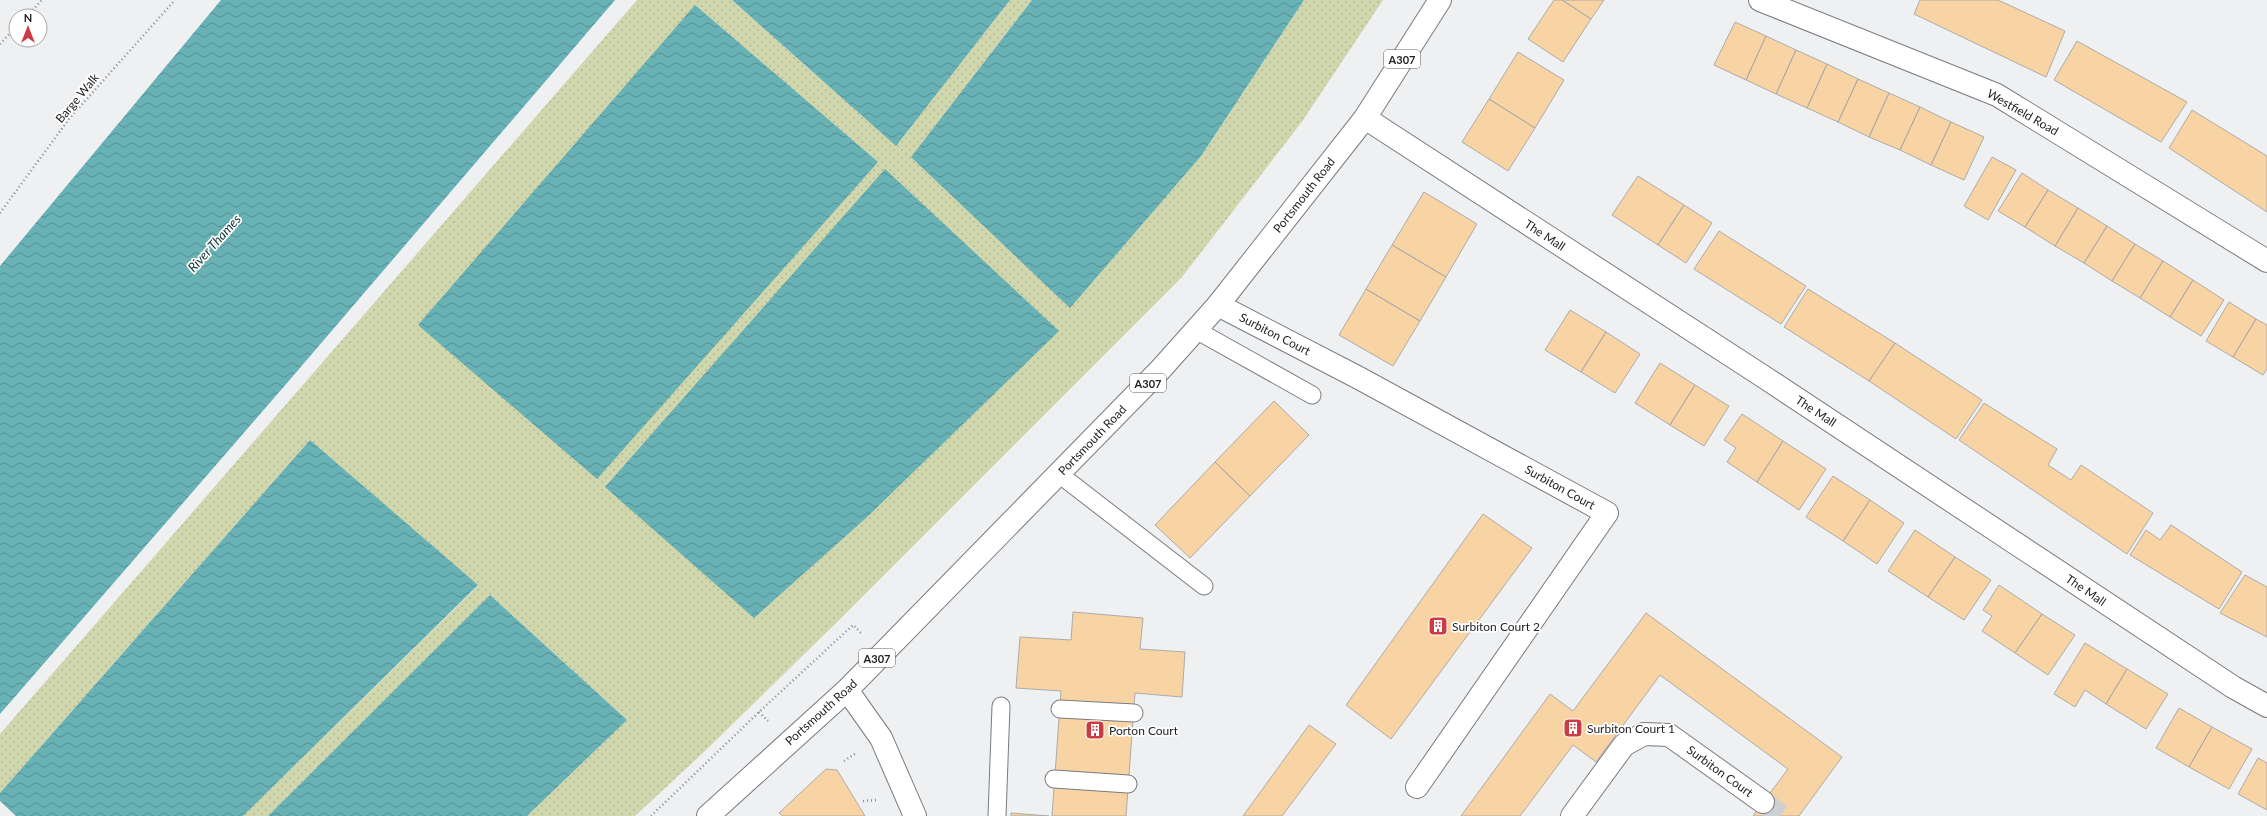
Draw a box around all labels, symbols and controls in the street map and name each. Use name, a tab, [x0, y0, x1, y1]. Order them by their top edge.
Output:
north arrow	[8, 8, 48, 48]
text: N	[24, 11, 32, 24]
road number: A307	[1384, 50, 1420, 68]
street label: Barge Walk	[52, 70, 103, 126]
street label: Westfield Road	[1985, 85, 2061, 139]
street label: Portsmouth Road	[1270, 154, 1338, 236]
water label: River Thames	[184, 211, 244, 275]
street label: The Mall	[1522, 216, 1568, 254]
street label: Surbiton Court	[1237, 310, 1314, 359]
road number: A307	[1130, 374, 1166, 392]
street label: The Mall	[1793, 392, 1839, 430]
street label: Portsmouth Road	[1055, 402, 1129, 478]
street label: Surbiton Court	[1522, 462, 1598, 513]
street label: The Mall	[2063, 571, 2109, 609]
building icon: Surbiton Court 2	[1427, 615, 1449, 637]
place label: Surbiton Court 2	[1452, 619, 1540, 634]
road number: A307	[859, 649, 895, 667]
street label: Portsmouth Road	[782, 676, 860, 748]
building icon: Surbiton Court 1	[1562, 717, 1584, 739]
building icon: Porton Court	[1084, 719, 1106, 741]
place label: Surbiton Court 1	[1587, 721, 1675, 736]
place label: Porton Court	[1109, 723, 1179, 738]
street label: Surbiton Court	[1684, 742, 1757, 800]

